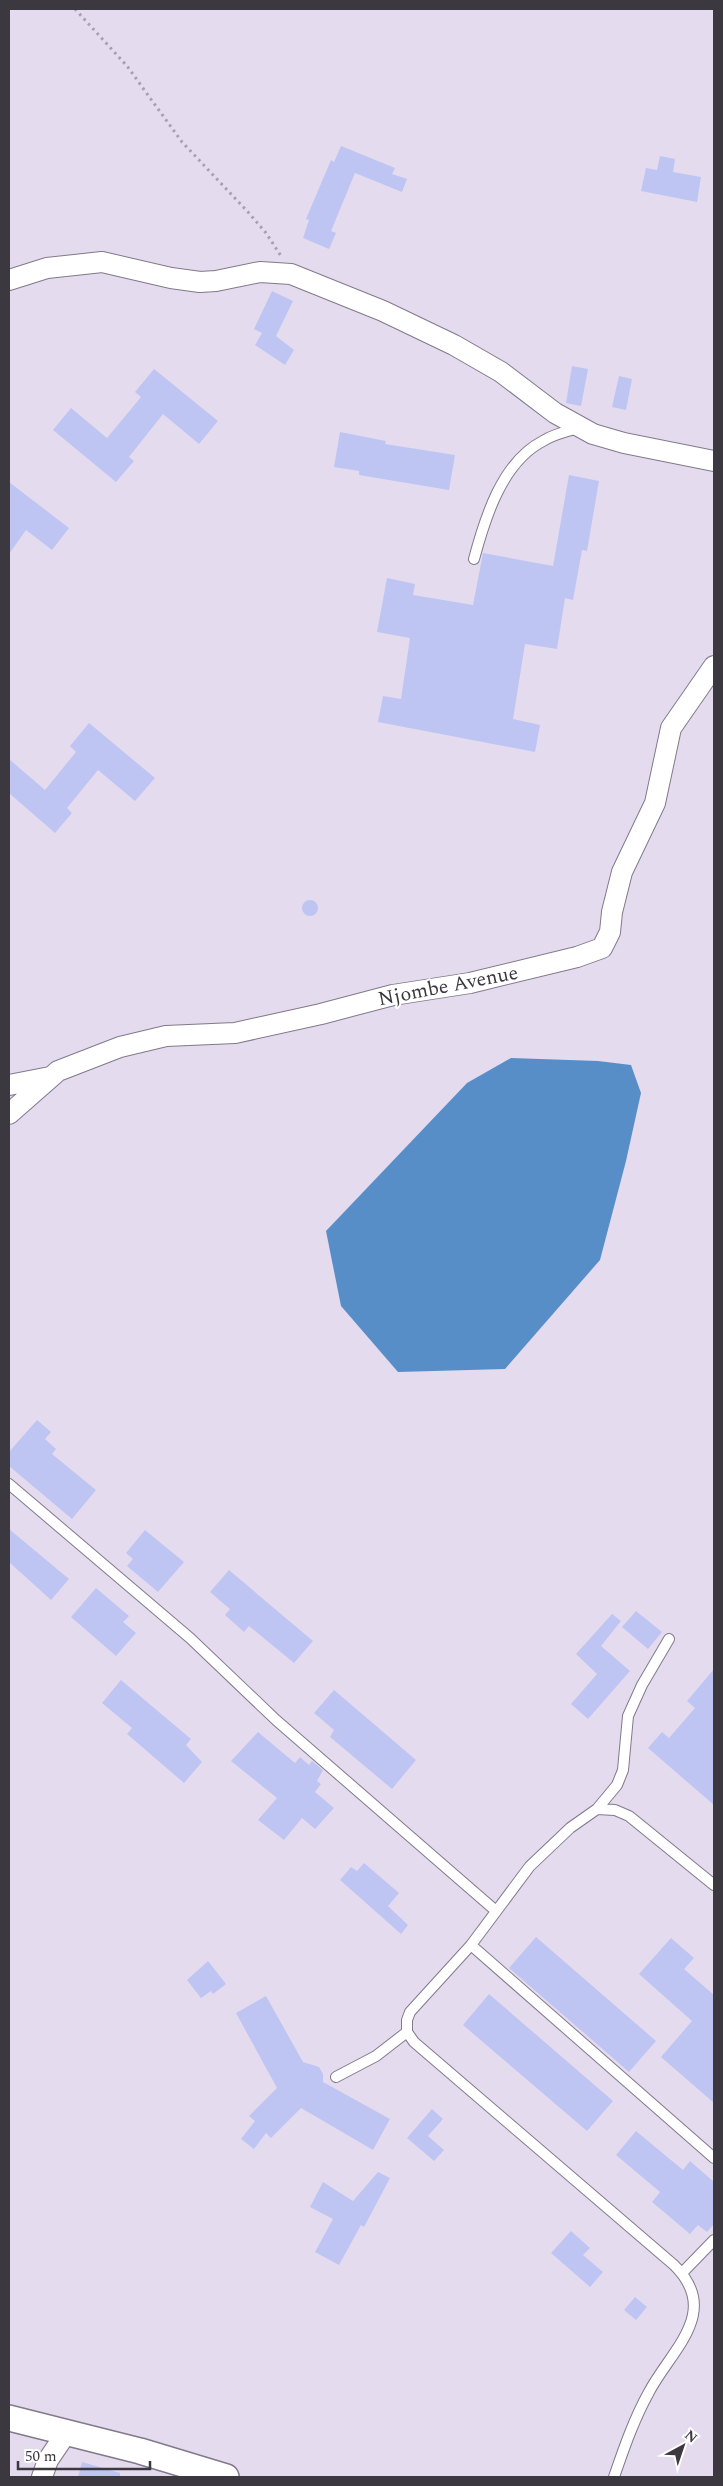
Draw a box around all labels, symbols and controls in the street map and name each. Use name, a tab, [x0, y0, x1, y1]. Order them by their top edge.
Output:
street label: Njombe Avenue	[376, 958, 521, 1014]
north arrow	[658, 2421, 708, 2471]
text: N	[680, 2425, 702, 2448]
scale bar	[18, 2438, 150, 2470]
text: 50 m	[25, 2445, 57, 2468]

